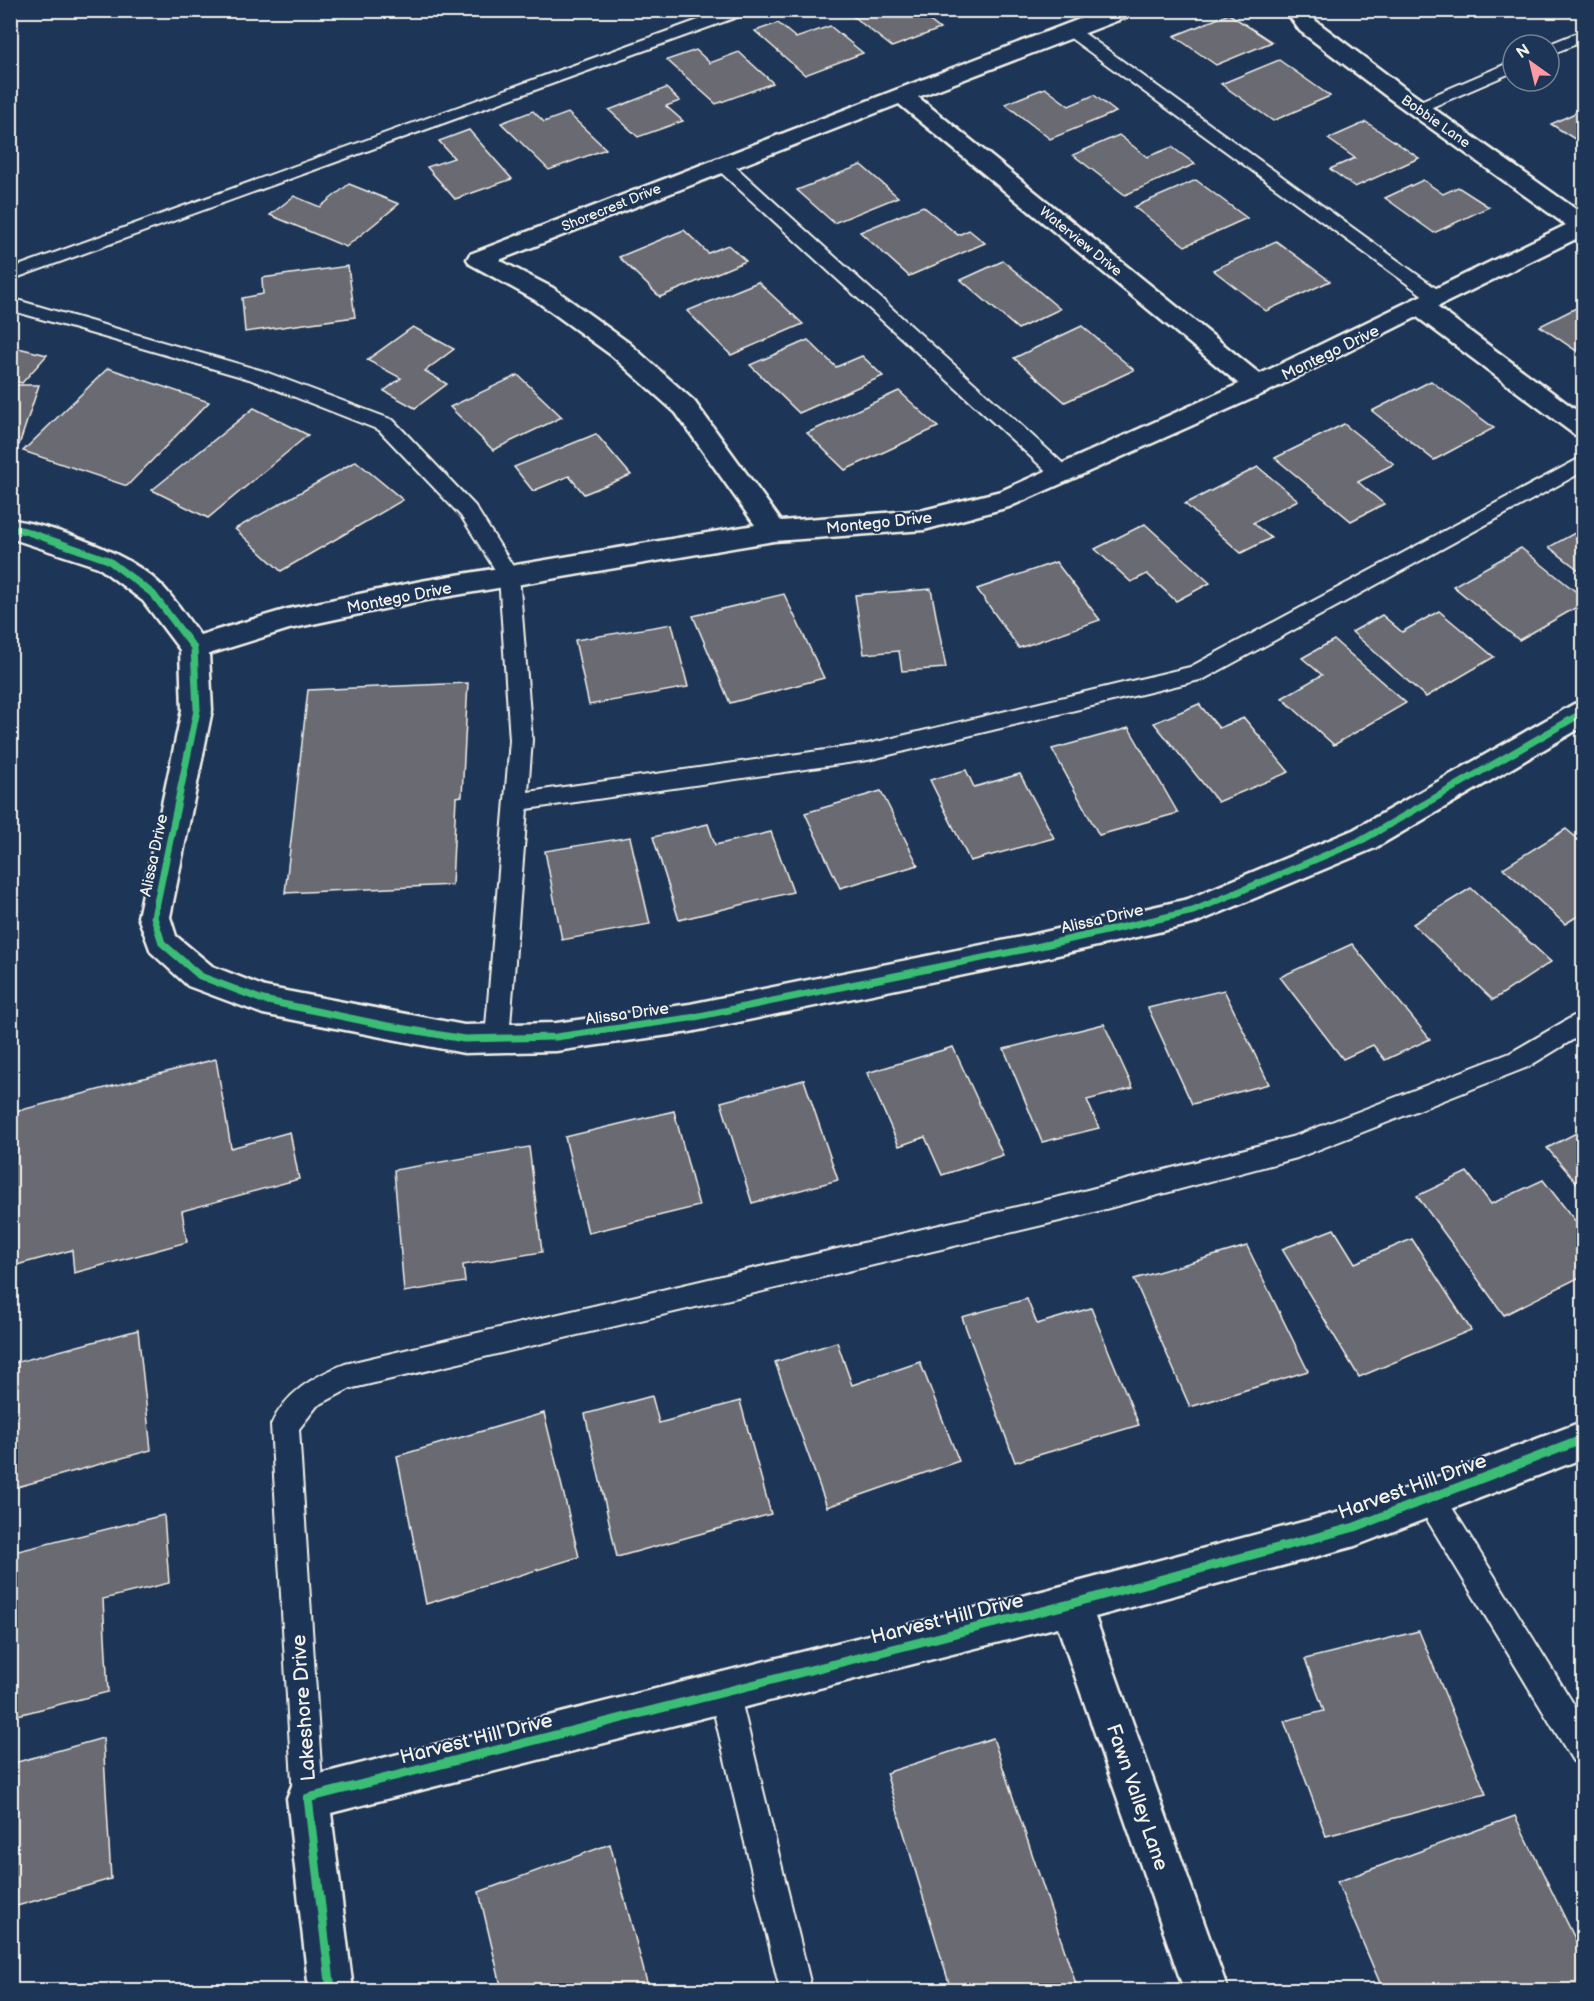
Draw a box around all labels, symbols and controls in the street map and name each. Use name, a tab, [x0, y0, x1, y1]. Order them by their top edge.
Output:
north arrow	[1501, 33, 1561, 93]
text: N	[1513, 41, 1534, 63]
street label: Bobbie Lane	[1398, 91, 1474, 151]
street label: Shorecrest Drive	[559, 180, 663, 235]
street label: Waterview Drive	[1036, 203, 1125, 280]
street label: Montego Drive	[1279, 321, 1383, 385]
street label: Montego Drive	[825, 508, 933, 538]
street label: Montego Drive	[345, 579, 454, 618]
street label: Alissa Drive	[136, 812, 173, 898]
street label: Alissa Drive	[1059, 901, 1146, 938]
street label: Alissa Drive	[584, 999, 671, 1030]
street label: Harvest Hill Drive	[1335, 1449, 1490, 1525]
street label: Harvest Hill Drive	[868, 1588, 1026, 1650]
street label: Lakeshore Drive	[287, 1634, 321, 1782]
street label: Harvest Hill Drive	[397, 1708, 555, 1770]
street label: Fawn Valley Lane	[1101, 1721, 1173, 1874]

